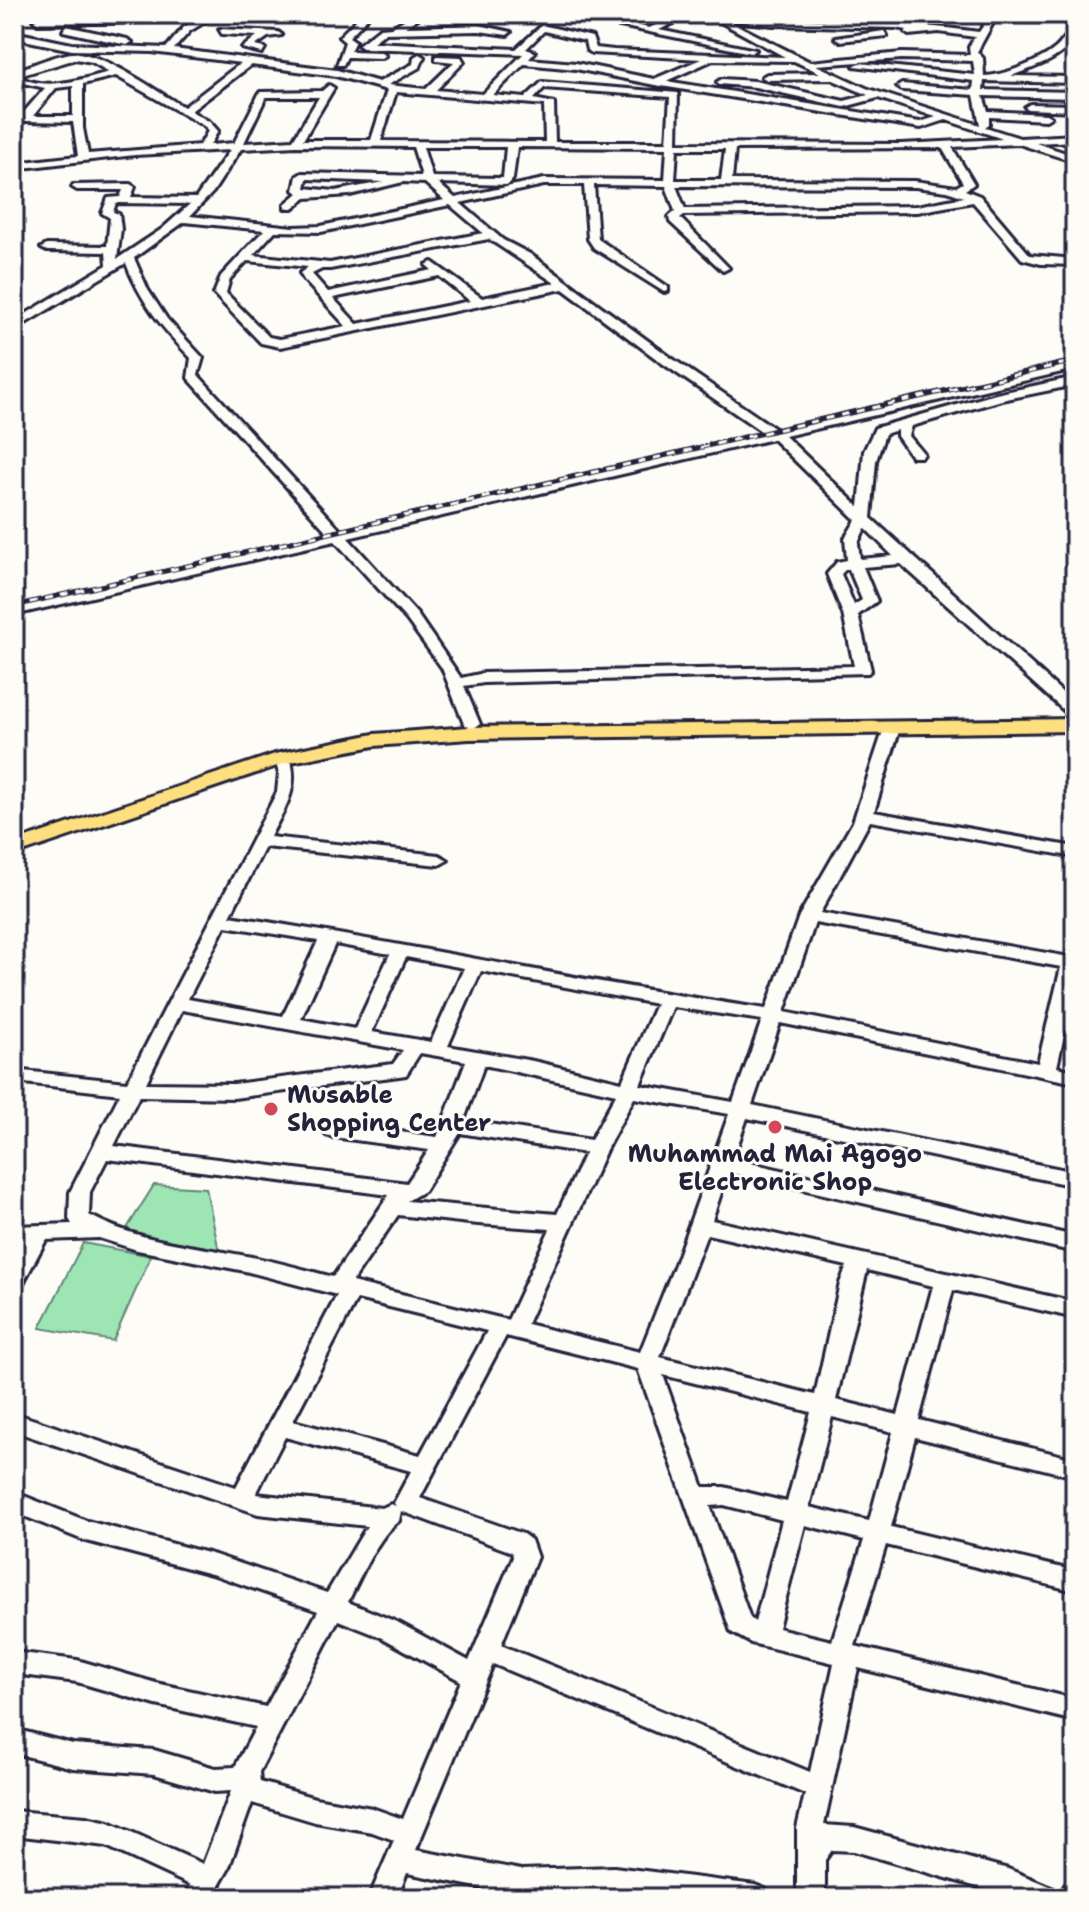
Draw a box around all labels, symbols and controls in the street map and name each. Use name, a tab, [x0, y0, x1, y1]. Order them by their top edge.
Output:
place label: Musable Shopping Center	[287, 1079, 491, 1139]
marker: Musable Shopping Center	[262, 1100, 280, 1118]
marker: Muhammad Mai Agogo Electronic Shop	[766, 1118, 784, 1136]
place label: Muhammad Mai Agogo Electronic Shop	[628, 1138, 922, 1198]

